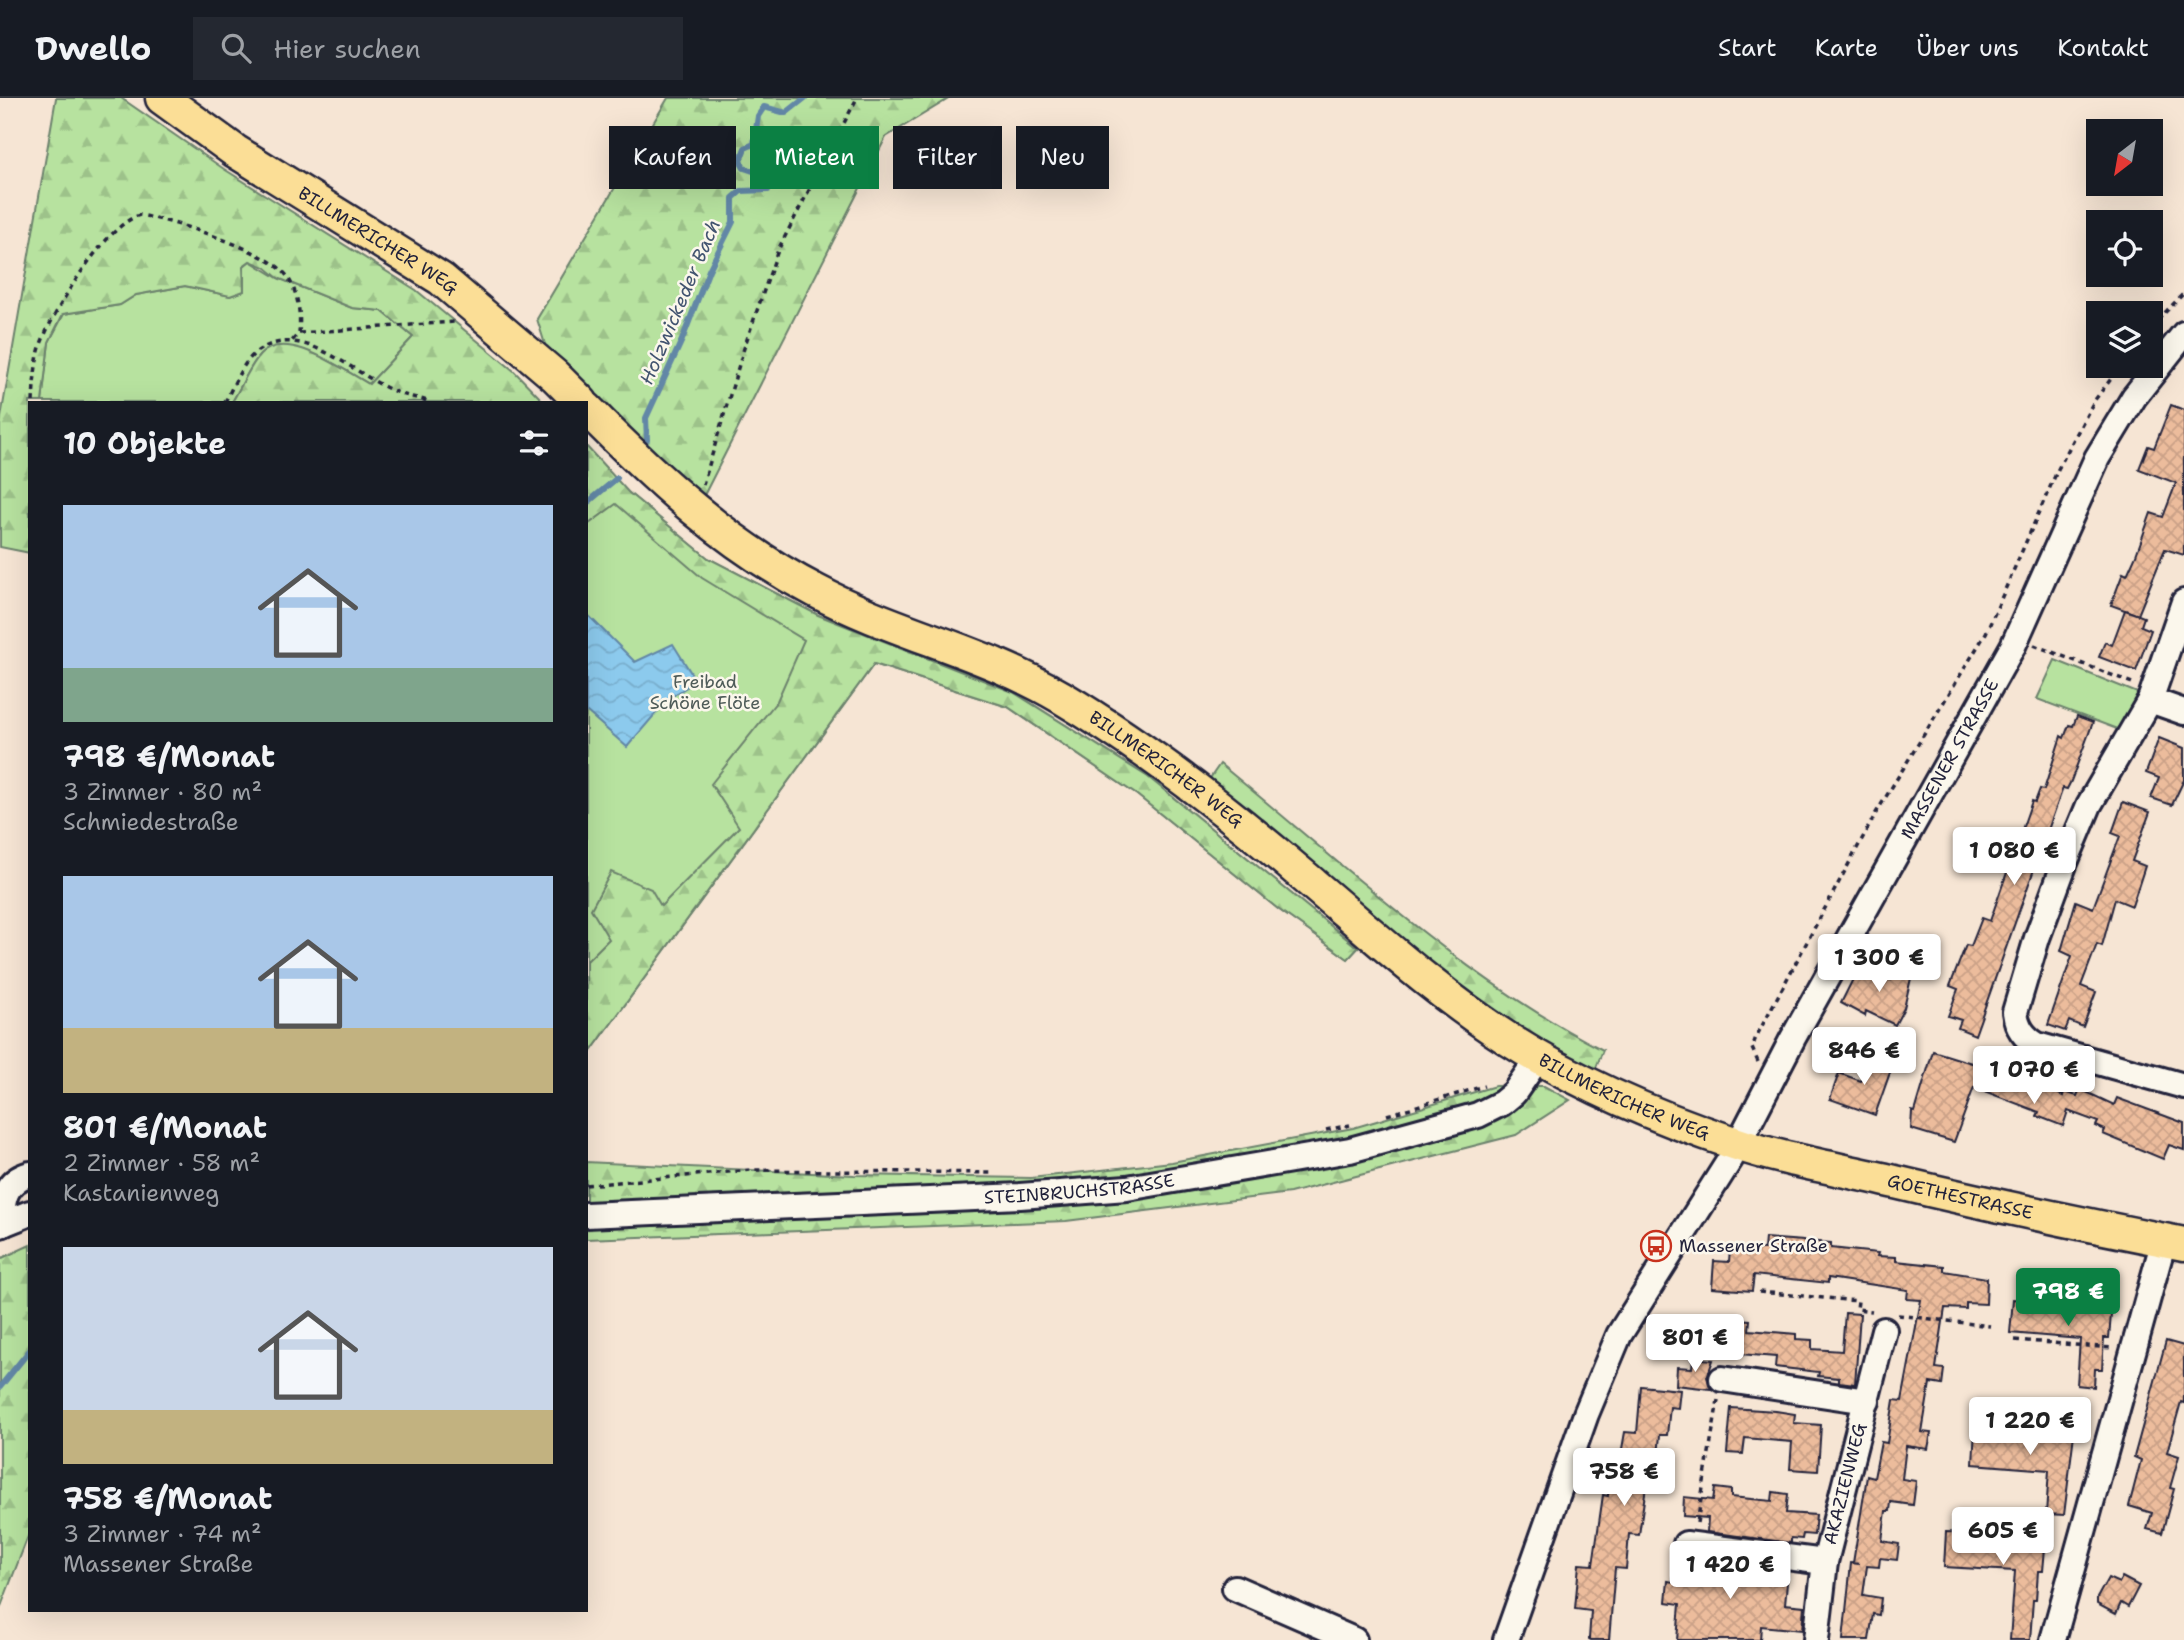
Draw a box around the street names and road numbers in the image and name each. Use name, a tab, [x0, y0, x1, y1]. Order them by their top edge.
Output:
street label: BILLMERICHER WEG	[294, 181, 463, 300]
street label: MASSENER STRASSE	[1895, 674, 2004, 843]
street label: BILLMERICHER WEG	[1085, 705, 1248, 833]
street label: BILLMERICHER WEG	[1534, 1048, 1713, 1146]
street label: STEINBRUCHSTRASSE	[983, 1168, 1176, 1210]
street label: GOETHESTRASSE	[1885, 1169, 2035, 1225]
street label: AKAZIENWEG	[1818, 1420, 1872, 1547]

